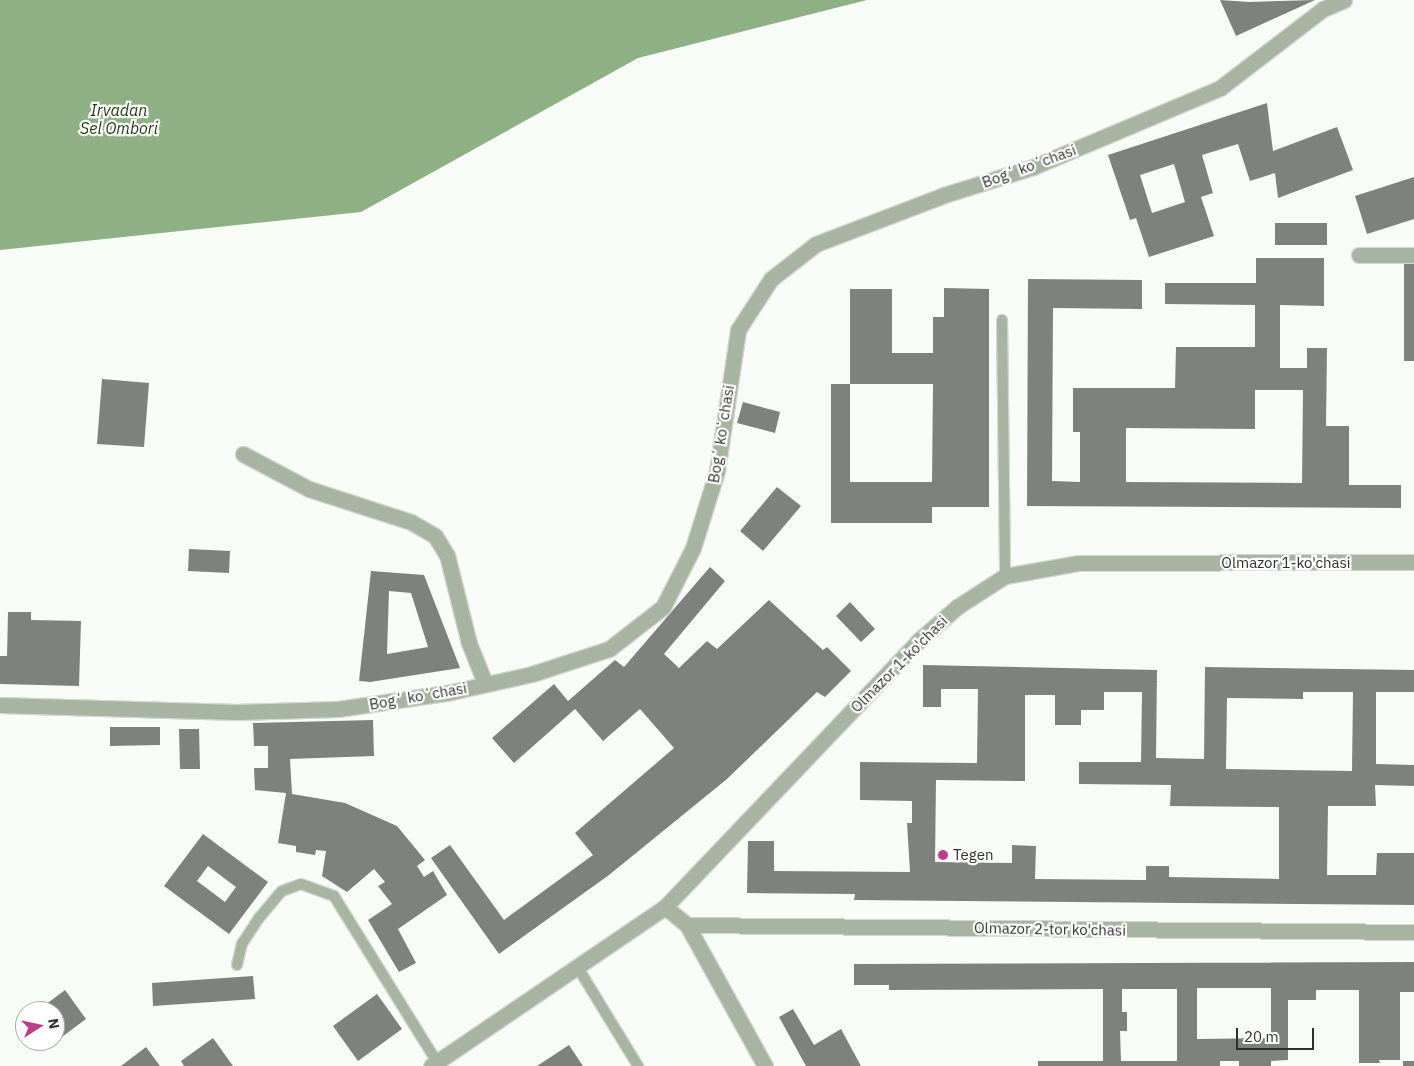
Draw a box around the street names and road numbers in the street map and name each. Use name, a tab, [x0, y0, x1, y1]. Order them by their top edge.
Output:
street label: Bogʻ koʻchasi	[979, 141, 1079, 191]
street label: Bogʻ koʻchasi	[704, 384, 738, 484]
street label: Olmazor 1-ko'chasi	[1221, 554, 1351, 572]
street label: Olmazor 1-ko'chasi	[847, 612, 951, 716]
street label: Bogʻ koʻchasi	[368, 679, 468, 713]
street label: Olmazor 2-tor ko'chasi	[974, 919, 1126, 939]

